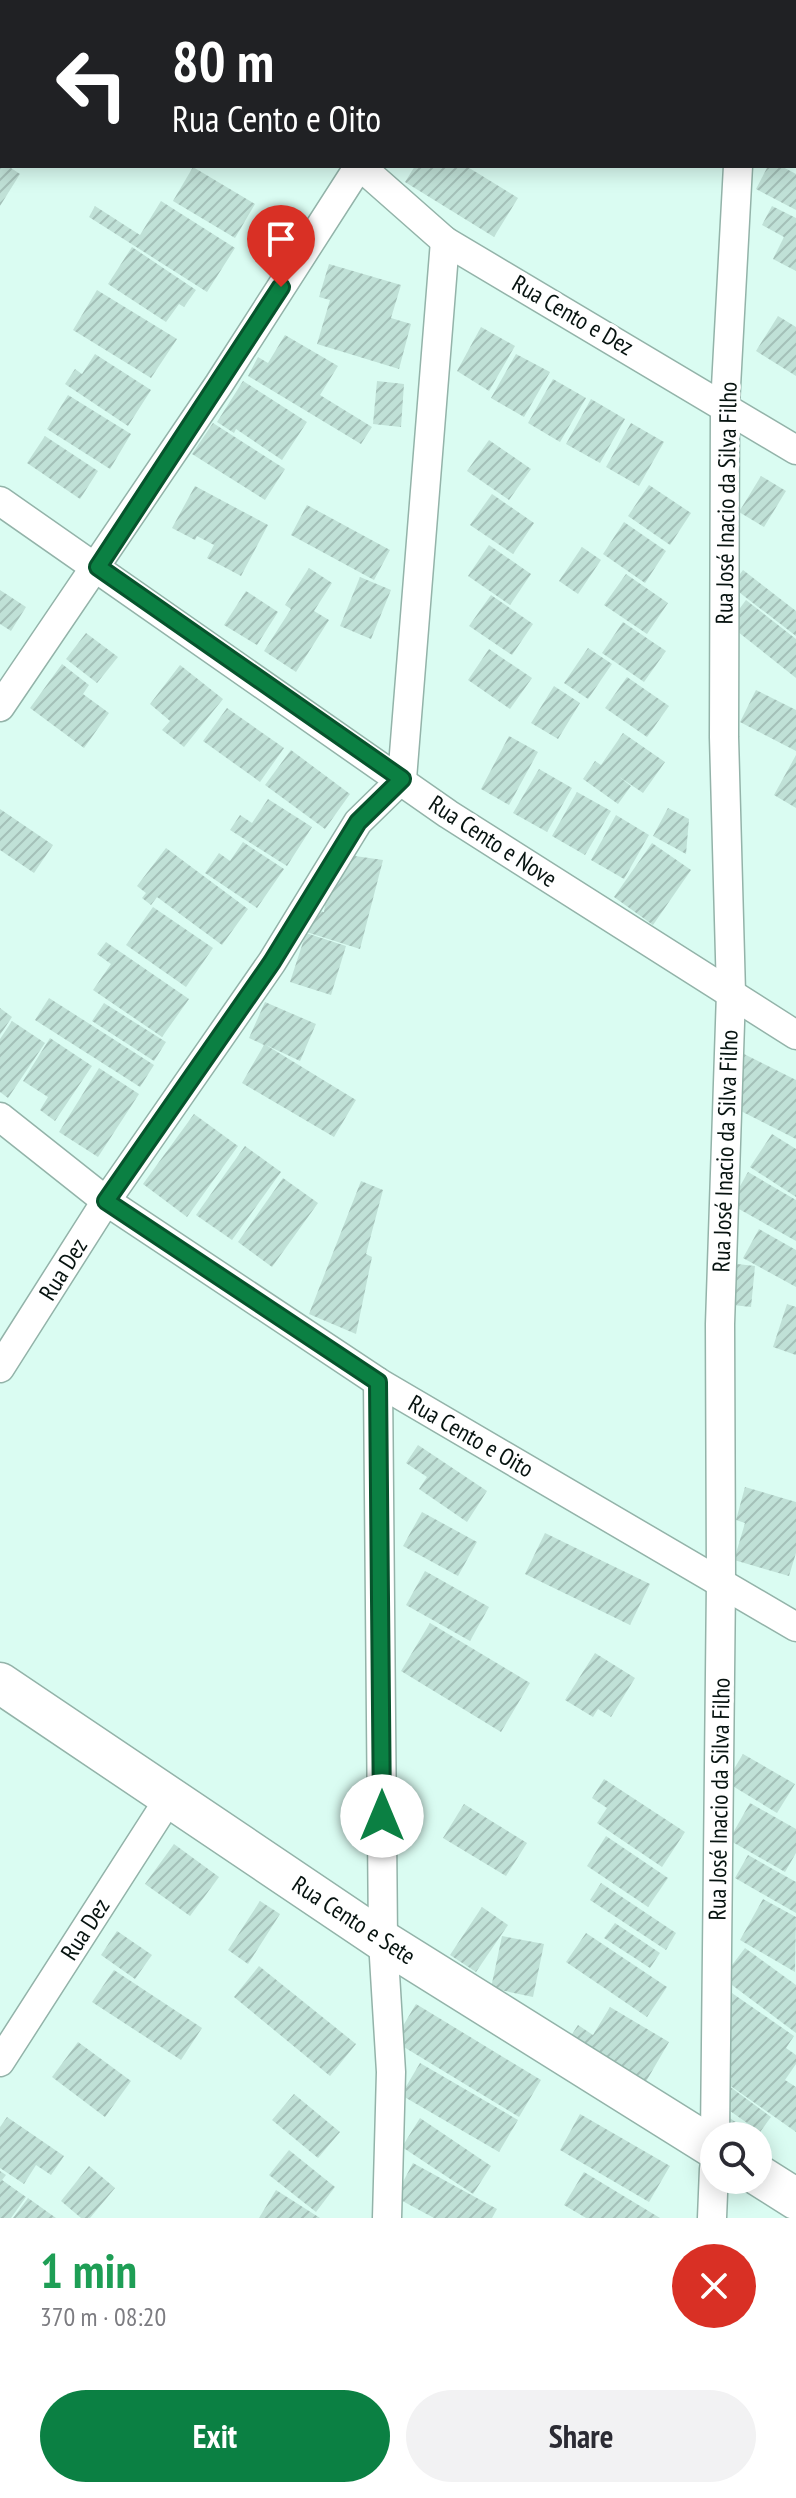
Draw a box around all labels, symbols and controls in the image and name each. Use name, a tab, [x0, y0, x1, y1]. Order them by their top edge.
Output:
text: 80 m	[172, 25, 274, 97]
icon: left	[40, 32, 144, 136]
text: Rua Cento e Oito	[172, 95, 381, 142]
pin	[247, 205, 315, 287]
icon: arrive	[259, 217, 303, 261]
street label: Rua Cento e Dez	[507, 268, 639, 362]
street label: Rua José Inacio da Silva Filho	[708, 381, 744, 625]
street label: Rua Cento e Nove	[423, 788, 563, 894]
street label: Rua José Inacio da Silva Filho	[705, 1029, 745, 1273]
street label: Rua Dez	[32, 1232, 94, 1306]
street label: Rua Cento e Oito	[403, 1388, 539, 1484]
street label: Rua José Inacio da Silva Filho	[701, 1677, 737, 1921]
position arrow	[340, 1774, 424, 1858]
street label: Rua Cento e Sete	[287, 1869, 421, 1971]
street label: Rua Dez	[54, 1892, 116, 1966]
map controls	[700, 2122, 772, 2194]
button: search	[700, 2122, 772, 2194]
text: 1 min	[40, 2239, 137, 2301]
button: close	[672, 2244, 756, 2328]
text: 370 m · 08:20	[40, 2300, 166, 2333]
button: Exit	[40, 2390, 390, 2482]
button: Share	[406, 2390, 756, 2482]

